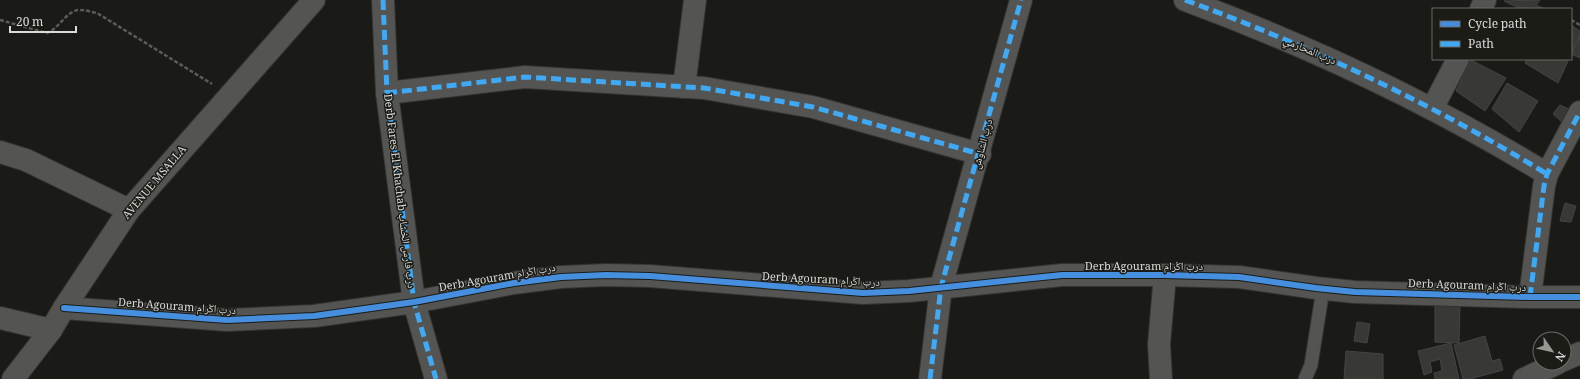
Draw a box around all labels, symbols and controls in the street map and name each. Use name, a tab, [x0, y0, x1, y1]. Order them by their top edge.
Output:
scale bar	[10, 8, 76, 34]
legend	[1432, 8, 1572, 60]
text: 20 m	[16, 13, 43, 34]
text: Cycle path	[1468, 15, 1527, 36]
street label: درب المحارمي	[1280, 32, 1339, 71]
text: Path	[1468, 35, 1494, 56]
street label: Derb Fares El Khachab درب فارس الخشاب	[377, 93, 420, 290]
street label: درب الشاوش	[968, 117, 999, 172]
street label: AVENUE MSALLA	[118, 141, 192, 224]
street label: Derb Agouram درب اڭرام	[1085, 258, 1204, 277]
street label: Derb Agouram درب اڭرام	[437, 259, 558, 298]
street label: Derb Agouram درب اڭرام	[761, 268, 881, 293]
street label: Derb Agouram درب اڭرام	[1407, 275, 1527, 298]
street label: Derb Agouram درب اڭرام	[117, 294, 237, 321]
north arrow	[1532, 331, 1572, 371]
text: N	[1549, 347, 1569, 365]

